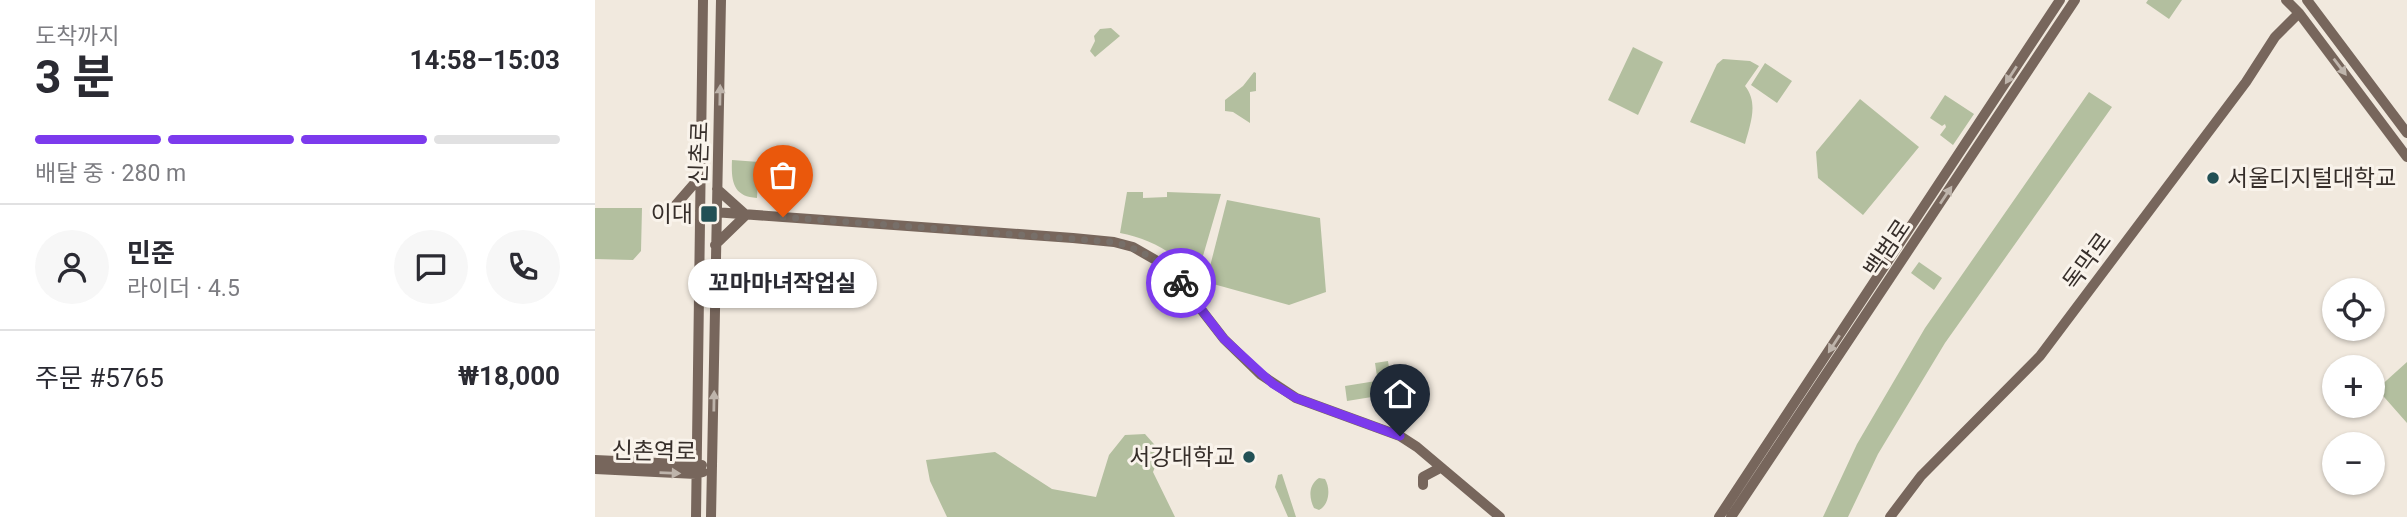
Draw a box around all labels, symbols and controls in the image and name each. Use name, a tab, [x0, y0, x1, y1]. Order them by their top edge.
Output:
text: 도착까지	[35, 23, 120, 50]
text: 14:58–15:03	[410, 45, 560, 75]
text: 3 분	[35, 50, 115, 104]
one-way arrow	[2333, 58, 2348, 76]
one-way arrow	[2005, 65, 2018, 85]
one-way arrow	[714, 84, 726, 106]
street label: 신촌로	[685, 121, 714, 185]
pin	[753, 145, 813, 217]
icon: bag	[764, 156, 802, 194]
text: 배달 중 · 280 m	[35, 160, 186, 187]
place label: 서울디지털대학교	[2227, 165, 2396, 192]
marker: 서울디지털대학교	[2205, 170, 2221, 186]
one-way arrow	[1939, 185, 1952, 205]
place label: 이대	[651, 201, 693, 228]
marker: 이대	[699, 204, 719, 224]
street label: 백범로	[1858, 214, 1916, 282]
street label: 독막로	[2058, 228, 2117, 295]
button: person	[35, 230, 109, 304]
button: chat	[394, 230, 468, 304]
button: phone	[486, 230, 560, 304]
text: 민준	[127, 238, 175, 268]
courier	[1146, 248, 1216, 318]
callout: 꼬마마녀작업실	[689, 259, 877, 308]
icon: bike	[1162, 264, 1200, 302]
text: 꼬마마녀작업실	[708, 270, 857, 297]
text: 라이더 · 4.5	[127, 275, 240, 302]
map controls	[2322, 278, 2385, 495]
button: locate	[2322, 278, 2385, 341]
one-way arrow	[1827, 335, 1841, 353]
button: +	[2322, 355, 2385, 418]
text: ₩18,000	[458, 361, 560, 391]
text: 주문 #5765	[35, 363, 164, 393]
pin	[1370, 364, 1430, 436]
icon: home	[1381, 375, 1419, 413]
one-way arrow	[708, 389, 720, 411]
button: −	[2322, 432, 2385, 495]
street label: 신촌역로	[611, 437, 697, 466]
place label: 서강대학교	[1129, 444, 1235, 471]
marker: 서강대학교	[1241, 449, 1257, 465]
one-way arrow	[659, 467, 681, 478]

